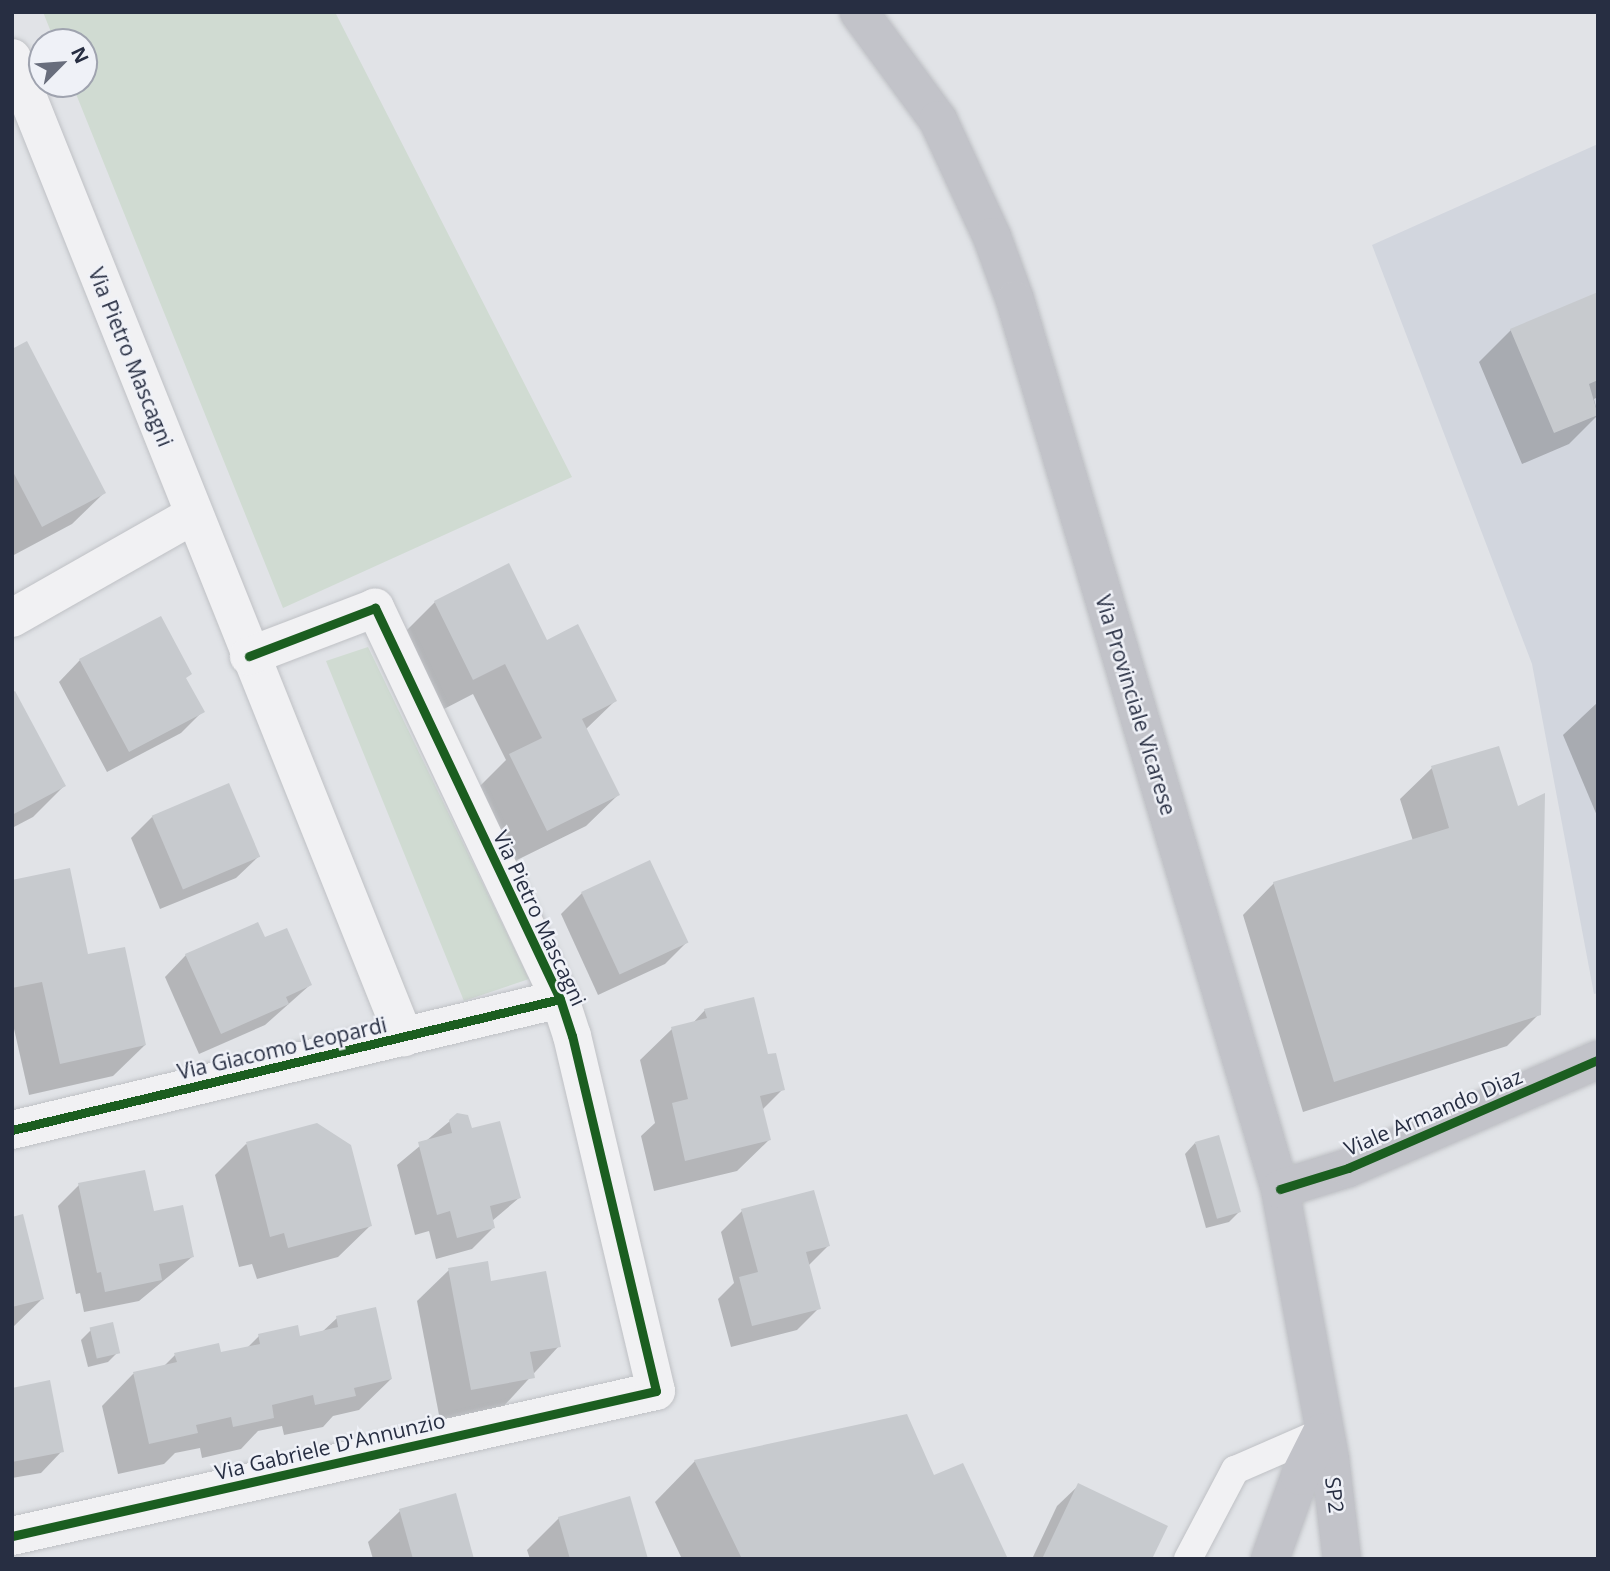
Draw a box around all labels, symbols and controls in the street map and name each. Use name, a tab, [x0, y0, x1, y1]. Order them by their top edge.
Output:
north arrow	[28, 28, 98, 98]
text: N	[65, 42, 95, 67]
street label: Via Pietro Mascagni	[84, 264, 178, 450]
street label: Via Provinciale Vicarese	[1091, 592, 1181, 818]
street label: Via Pietro Mascagni	[488, 826, 592, 1010]
street label: Via Giacomo Leopardi	[175, 1012, 389, 1084]
street label: Viale Armando Diaz	[1340, 1063, 1526, 1161]
street label: Via Gabriele D'Annunzio	[212, 1407, 448, 1485]
street label: SP2	[1320, 1476, 1350, 1514]

